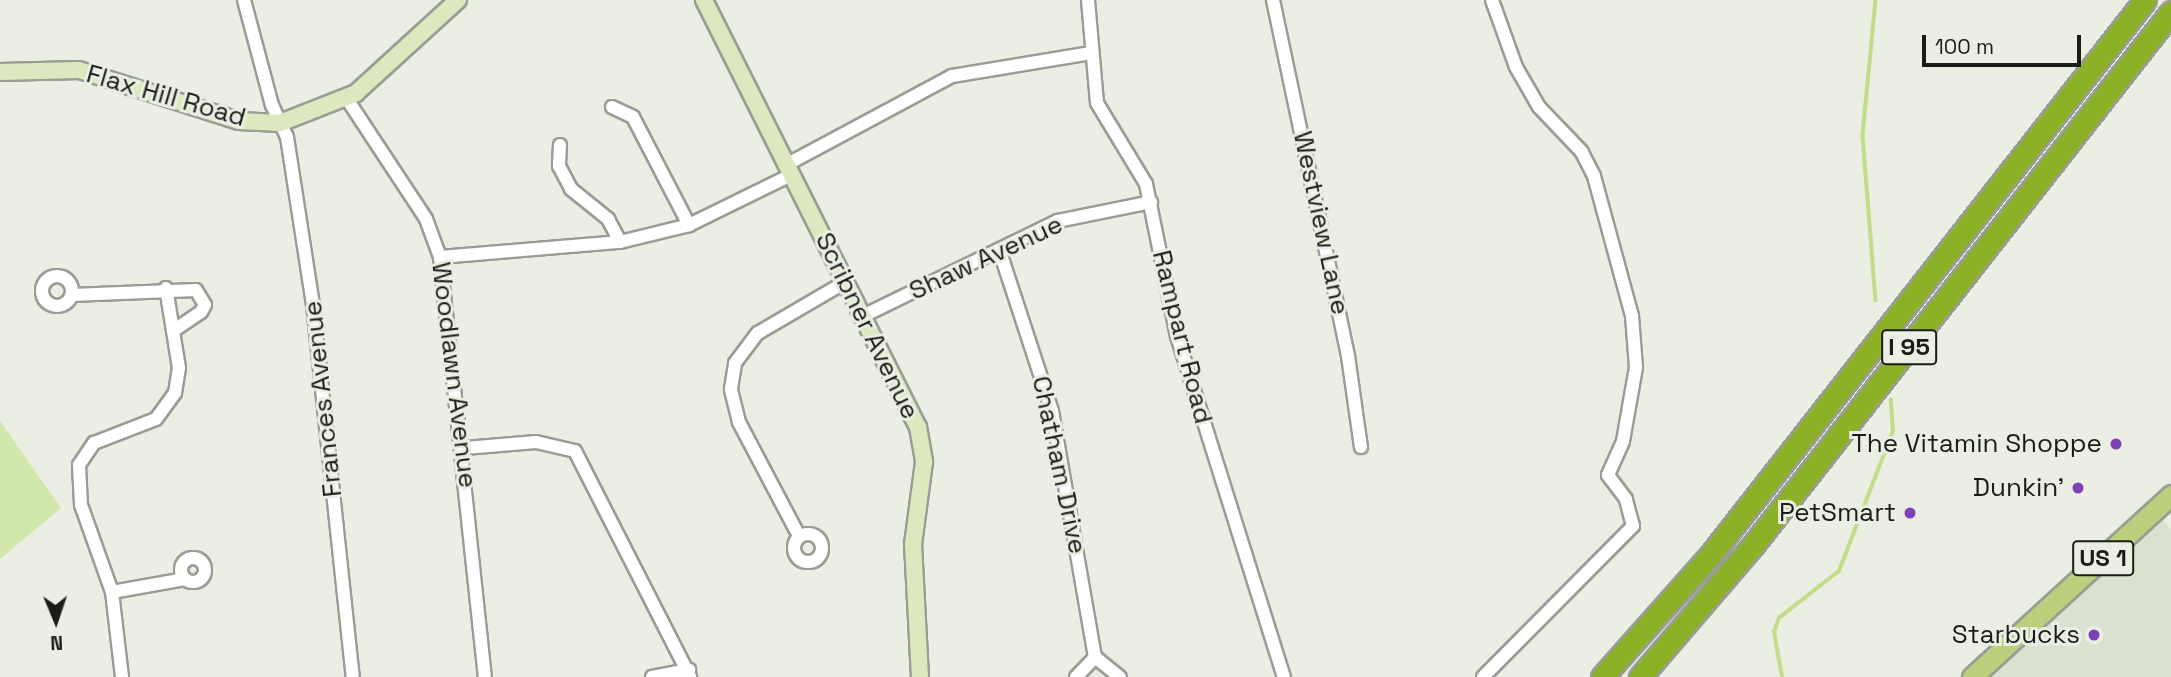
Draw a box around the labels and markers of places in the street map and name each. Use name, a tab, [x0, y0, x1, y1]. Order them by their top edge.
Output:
place label: The Vitamin Shoppe	[1851, 428, 2102, 460]
marker: The Vitamin Shoppe	[2108, 436, 2124, 452]
place label: Dunkin'	[1973, 472, 2064, 504]
marker: Dunkin'	[2070, 480, 2086, 496]
place label: PetSmart	[1779, 497, 1896, 529]
marker: PetSmart	[1902, 505, 1918, 521]
place label: Starbucks	[1952, 619, 2080, 651]
marker: Starbucks	[2086, 627, 2102, 643]

